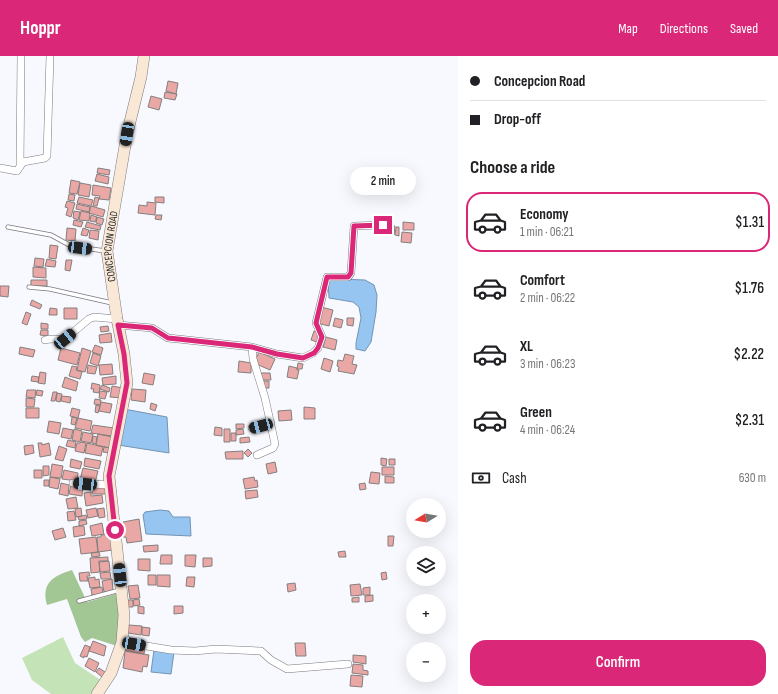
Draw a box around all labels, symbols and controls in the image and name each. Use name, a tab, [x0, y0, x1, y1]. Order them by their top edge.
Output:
text: Hoppr	[20, 17, 61, 40]
text: Map	[618, 20, 638, 37]
text: Directions	[660, 20, 708, 37]
text: Saved	[730, 20, 758, 37]
text: Concepcion Road	[494, 72, 585, 91]
text: Drop-off	[494, 110, 541, 129]
car	[119, 121, 135, 147]
text: Choose a ride	[470, 157, 555, 178]
callout: 2 min	[350, 167, 416, 195]
text: 2 min	[371, 173, 395, 189]
icon: car	[472, 204, 508, 240]
text: Economy	[520, 205, 569, 224]
street label: CONCEPCION ROAD	[101, 210, 121, 283]
text: $1.31	[735, 213, 764, 232]
route end	[374, 216, 392, 234]
text: 1 min · 06:21	[520, 224, 574, 240]
car	[67, 241, 93, 255]
icon: car	[472, 270, 508, 306]
text: Comfort	[520, 271, 565, 290]
text: $1.76	[735, 279, 764, 298]
text: 2 min · 06:22	[520, 290, 575, 306]
car	[52, 327, 78, 351]
icon: car	[472, 336, 508, 372]
text: XL	[520, 337, 533, 356]
text: $2.22	[734, 345, 764, 364]
text: 3 min · 06:23	[520, 356, 575, 372]
icon: car	[472, 402, 508, 438]
text: Green	[520, 403, 552, 422]
text: $2.31	[735, 411, 764, 430]
car	[248, 417, 274, 435]
text: 4 min · 06:24	[520, 422, 575, 438]
icon: cash	[470, 467, 492, 489]
text: Cash	[502, 469, 527, 488]
text: 630 m	[739, 470, 766, 486]
car	[72, 477, 98, 491]
north arrow	[406, 498, 446, 538]
map controls	[406, 498, 446, 682]
route start	[106, 521, 124, 539]
button: layers	[406, 546, 446, 586]
car	[113, 562, 127, 588]
button: +	[406, 594, 446, 634]
car	[121, 636, 147, 652]
button: Confirm	[470, 640, 766, 686]
button: −	[406, 642, 446, 682]

